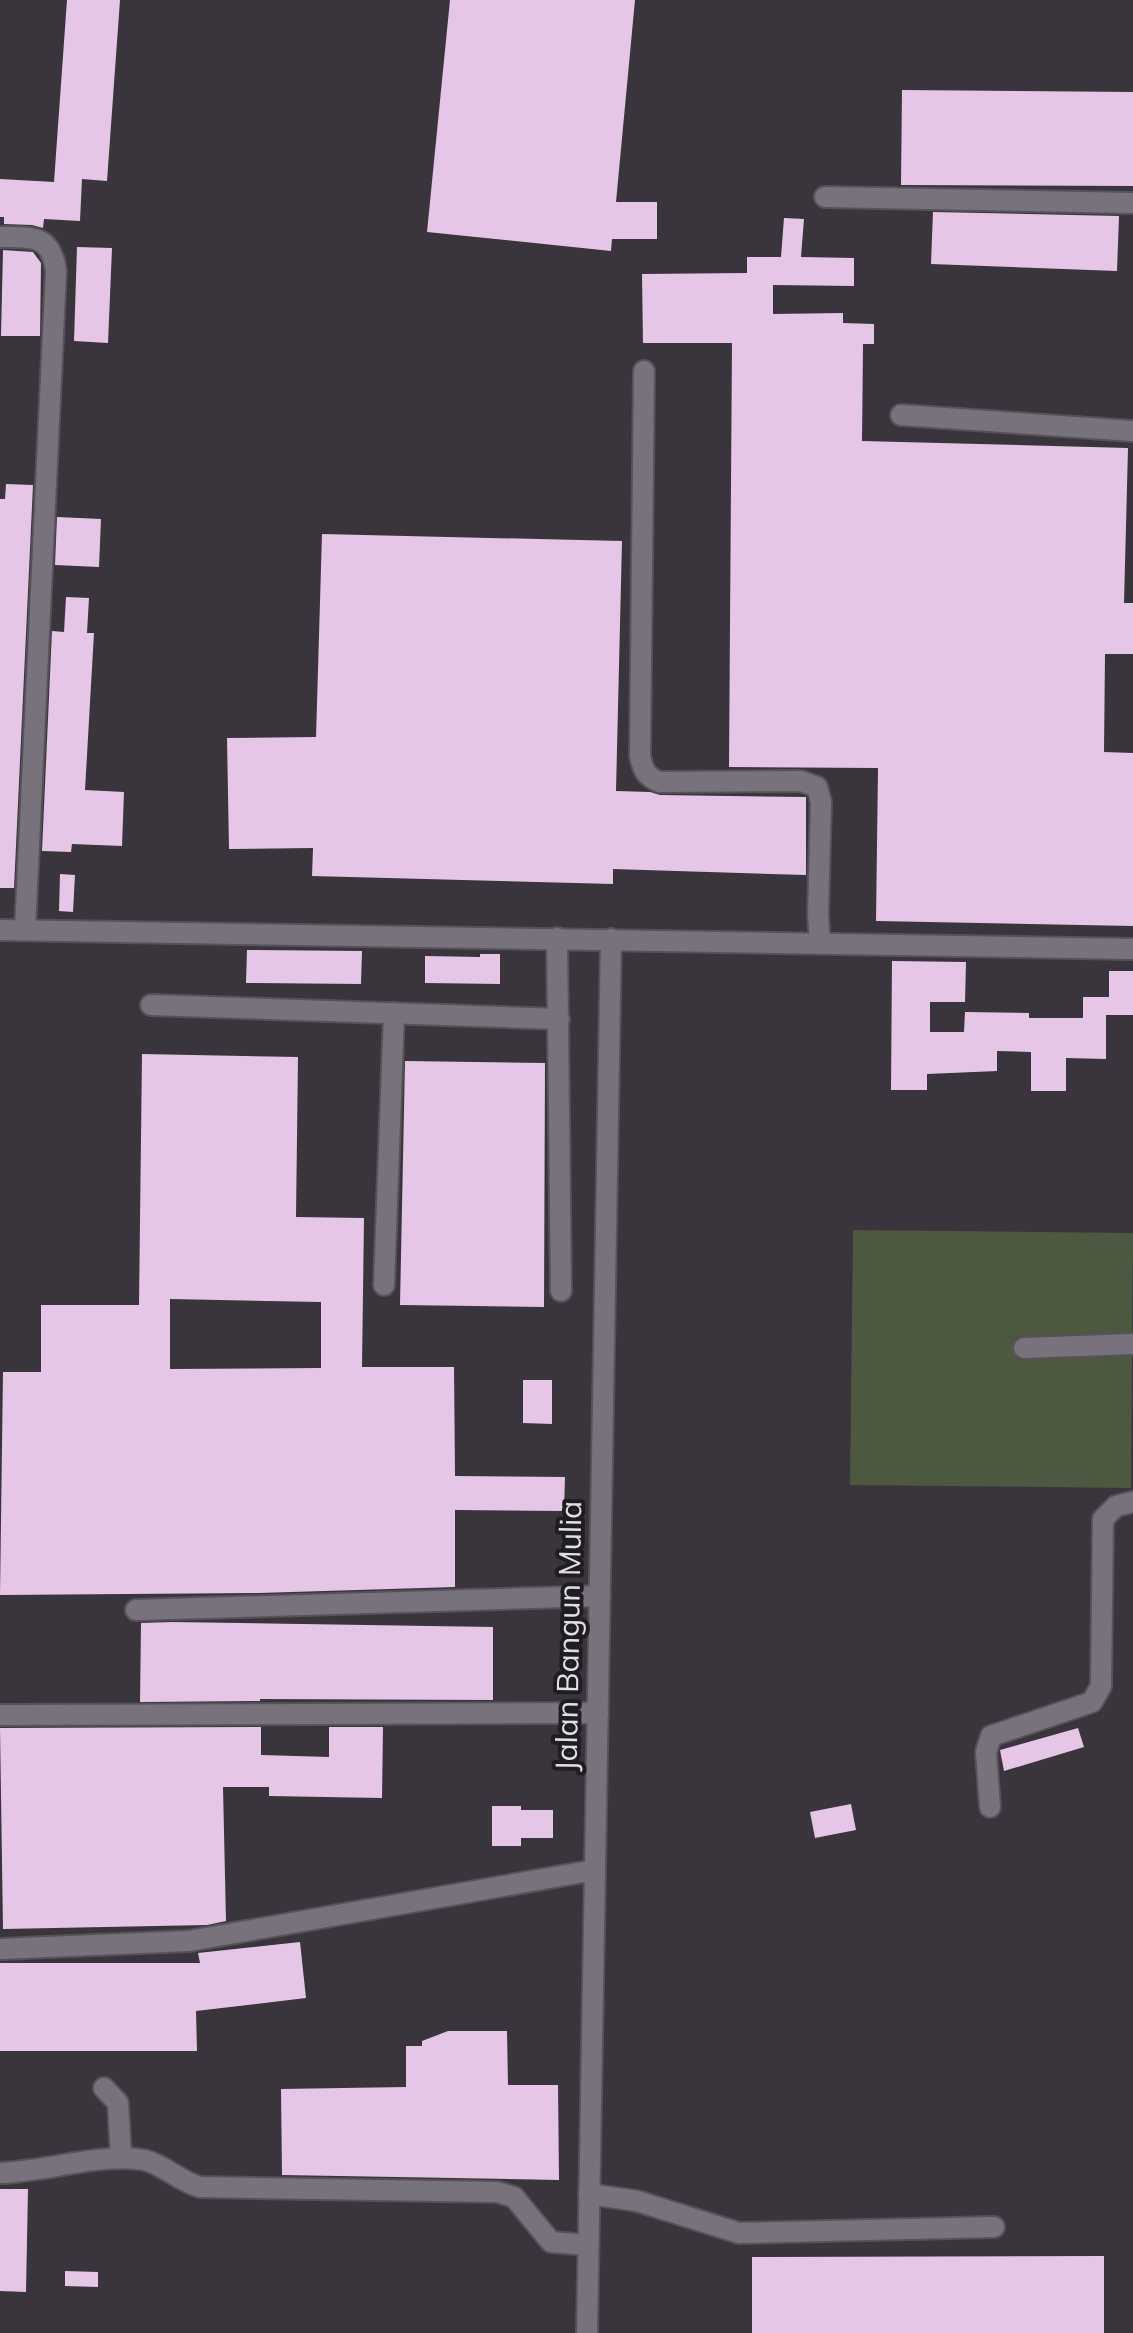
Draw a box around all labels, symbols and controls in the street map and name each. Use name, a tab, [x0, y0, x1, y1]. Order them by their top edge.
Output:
street label: Jalan Bangun Mulia	[547, 1500, 589, 1772]

